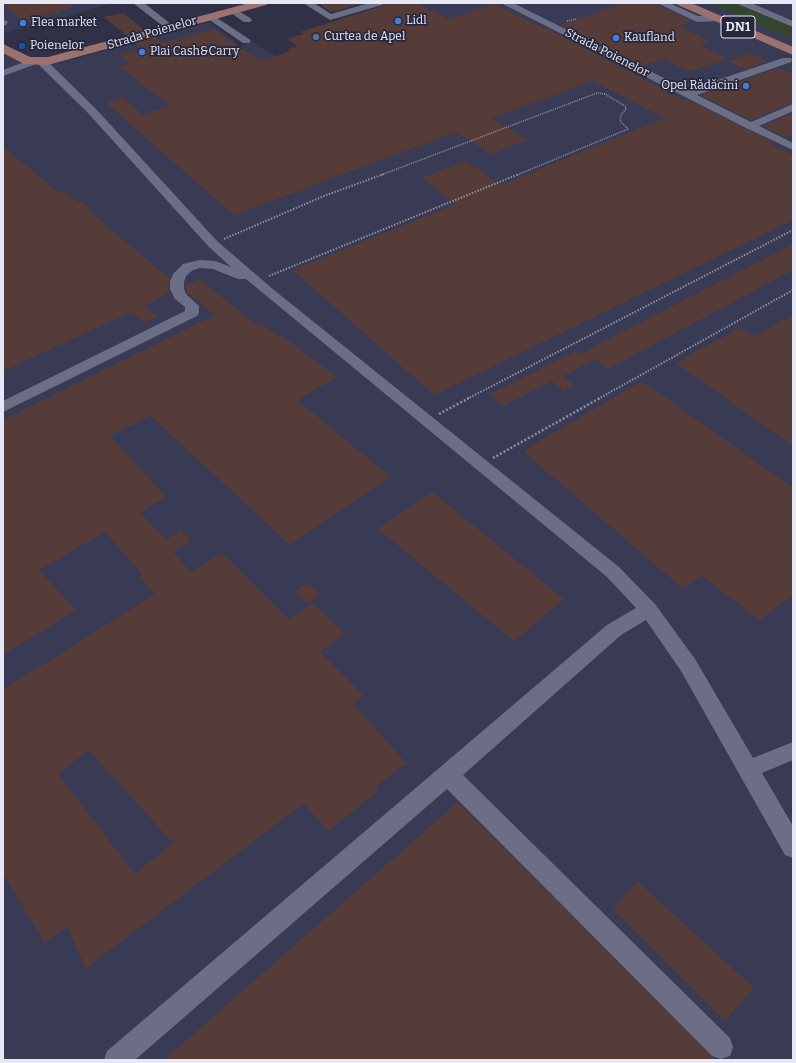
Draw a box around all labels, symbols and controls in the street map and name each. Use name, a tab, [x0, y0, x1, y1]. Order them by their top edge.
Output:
street label: Strada Poienelor	[106, 13, 198, 53]
place label: Lidl	[406, 14, 427, 28]
place label: Flea market	[31, 16, 97, 30]
marker: Lidl	[393, 16, 403, 26]
road number: DN1	[721, 16, 755, 38]
marker: Flea market	[18, 18, 28, 28]
street label: Strada Poienelor	[562, 26, 652, 80]
place label: Curtea de Apel	[324, 30, 405, 44]
place label: Kaufland	[624, 31, 675, 45]
marker: Curtea de Apel	[311, 32, 321, 42]
marker: Kaufland	[611, 33, 621, 43]
place label: Poienelor	[30, 39, 84, 53]
marker: Poienelor	[17, 41, 27, 51]
place label: Plai Cash&Carry	[150, 45, 239, 59]
marker: Plai Cash&Carry	[137, 47, 147, 57]
place label: Opel Rădăcini	[661, 79, 738, 93]
marker: Opel Rădăcini	[741, 81, 751, 91]

